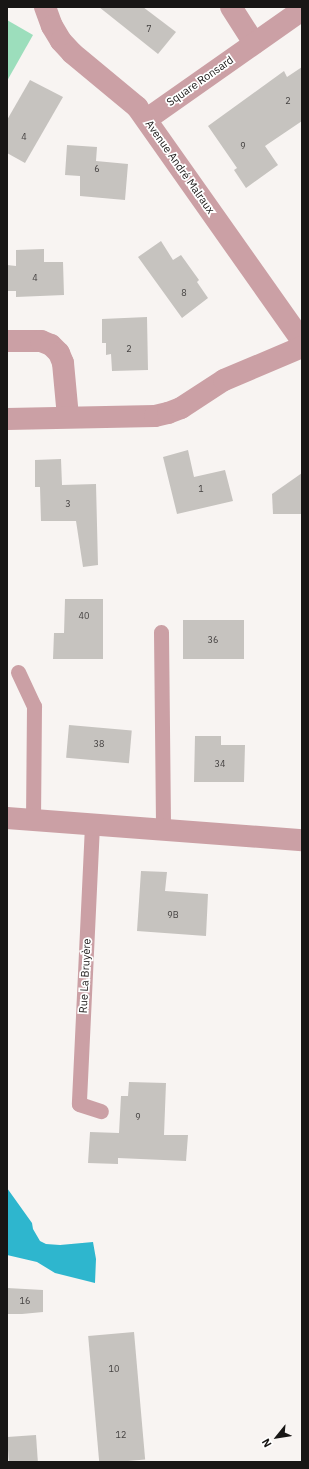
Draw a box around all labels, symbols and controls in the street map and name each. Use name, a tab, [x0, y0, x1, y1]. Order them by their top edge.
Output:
house number: 7	[146, 24, 152, 34]
street label: Square Ronsard	[164, 53, 236, 109]
house number: 2	[285, 96, 291, 106]
street label: Avenue André Malraux	[143, 118, 217, 216]
house number: 4	[21, 132, 27, 142]
house number: 9	[240, 141, 246, 151]
house number: 6	[94, 164, 100, 174]
house number: 4	[32, 273, 38, 283]
house number: 8	[181, 288, 187, 298]
house number: 2	[126, 344, 132, 354]
house number: 1	[198, 484, 204, 494]
house number: 3	[65, 499, 71, 509]
house number: 40	[79, 611, 89, 621]
house number: 36	[208, 635, 218, 645]
house number: 38	[94, 739, 104, 749]
house number: 34	[215, 759, 225, 769]
house number: 9B	[167, 910, 179, 920]
street label: Rue La Bruyère	[76, 938, 94, 1014]
house number: 9	[135, 1112, 141, 1122]
house number: 16	[20, 1296, 30, 1306]
house number: 10	[109, 1364, 119, 1374]
north arrow	[257, 1417, 297, 1457]
house number: 12	[116, 1430, 126, 1440]
text: N	[259, 1436, 275, 1450]

